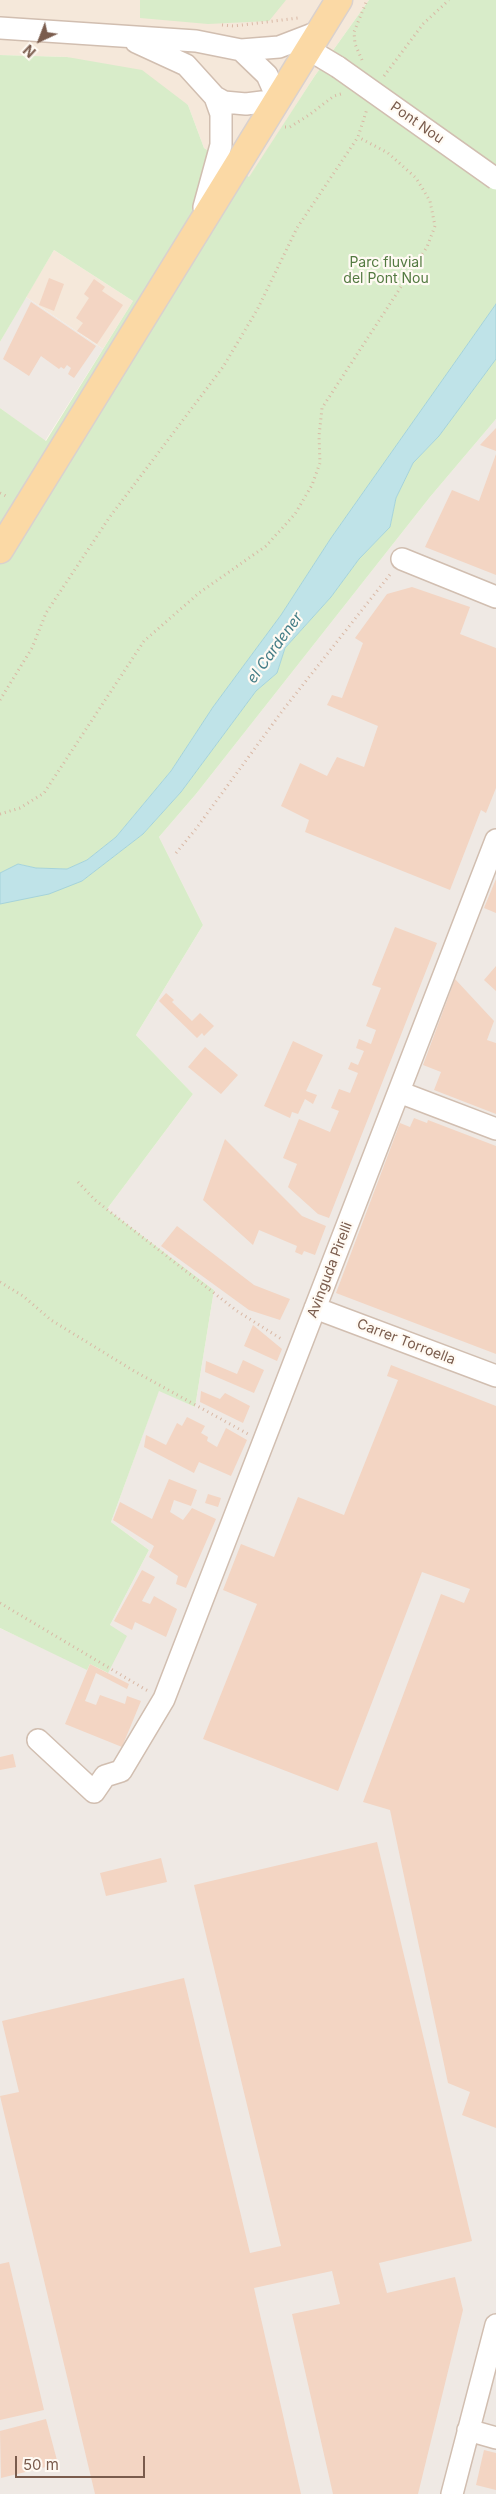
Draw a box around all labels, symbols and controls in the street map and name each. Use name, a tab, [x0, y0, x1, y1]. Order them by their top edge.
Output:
north arrow	[15, 15, 65, 65]
text: N	[20, 41, 39, 61]
street label: Pont Nou	[387, 99, 447, 147]
park label: Parc fluvial del Pont Nou	[343, 255, 429, 288]
water label: el Cardener	[243, 609, 307, 687]
street label: Avinguda Pirelli	[304, 1220, 356, 1320]
street label: Carrer Torroella	[354, 1316, 458, 1368]
scale bar	[18, 2446, 148, 2478]
text: 50 m	[23, 2455, 59, 2474]

